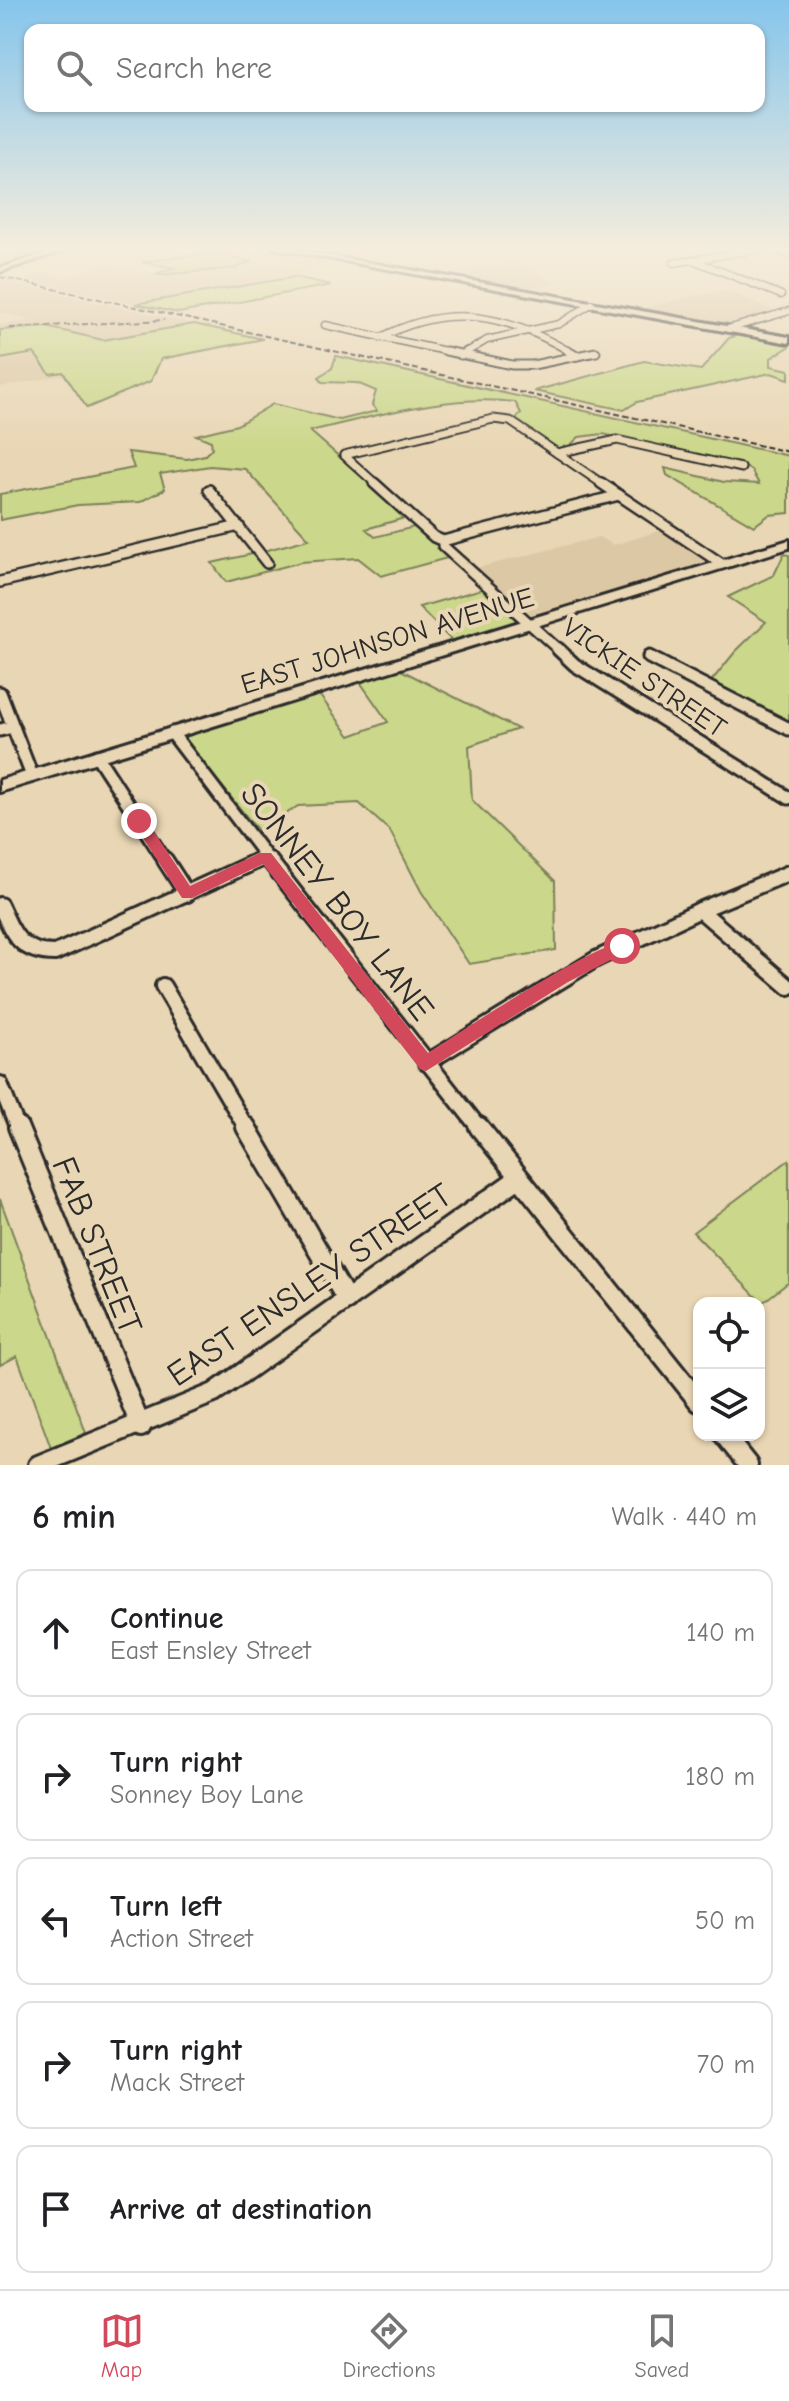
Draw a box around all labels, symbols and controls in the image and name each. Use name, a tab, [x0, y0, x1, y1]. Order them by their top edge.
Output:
search box	[24, 24, 765, 112]
icon: search	[52, 46, 96, 90]
text: Search here	[116, 51, 272, 86]
street label: EAST JOHNSON AVENUE	[237, 581, 538, 701]
street label: VICKIE STREET	[557, 611, 733, 745]
street label: SONNEY BOY LANE	[232, 775, 442, 1028]
route end	[121, 803, 157, 839]
route start	[604, 928, 640, 964]
street label: FAB STREET	[44, 1151, 151, 1340]
street label: EAST ENSLEY STREET	[160, 1175, 460, 1395]
map controls	[693, 1297, 765, 1441]
button: locate	[693, 1297, 765, 1369]
button: layers	[693, 1369, 765, 1441]
text: 6 min	[32, 1497, 116, 1537]
text: Walk · 440 m	[611, 1502, 757, 1532]
text: Continue	[110, 1601, 224, 1636]
icon: ahead	[34, 1611, 78, 1655]
text: 140 m	[686, 1618, 755, 1648]
text: East Ensley Street	[110, 1636, 311, 1666]
text: Turn right	[110, 1745, 242, 1780]
icon: right	[34, 1755, 78, 1799]
text: 180 m	[685, 1762, 755, 1792]
text: Sonney Boy Lane	[110, 1780, 304, 1810]
text: Turn left	[110, 1889, 222, 1924]
icon: left	[34, 1899, 78, 1943]
text: 50 m	[695, 1906, 755, 1936]
text: Action Street	[110, 1924, 253, 1954]
text: Turn right	[110, 2033, 242, 2068]
icon: right	[34, 2043, 78, 2087]
text: 70 m	[697, 2050, 755, 2080]
text: Mack Street	[110, 2068, 244, 2098]
icon: arrive	[34, 2187, 78, 2231]
text: Arrive at destination	[110, 2192, 372, 2227]
tab: Map	[100, 2309, 144, 2383]
tab: Directions	[343, 2309, 436, 2383]
tab: Saved	[635, 2309, 689, 2383]

